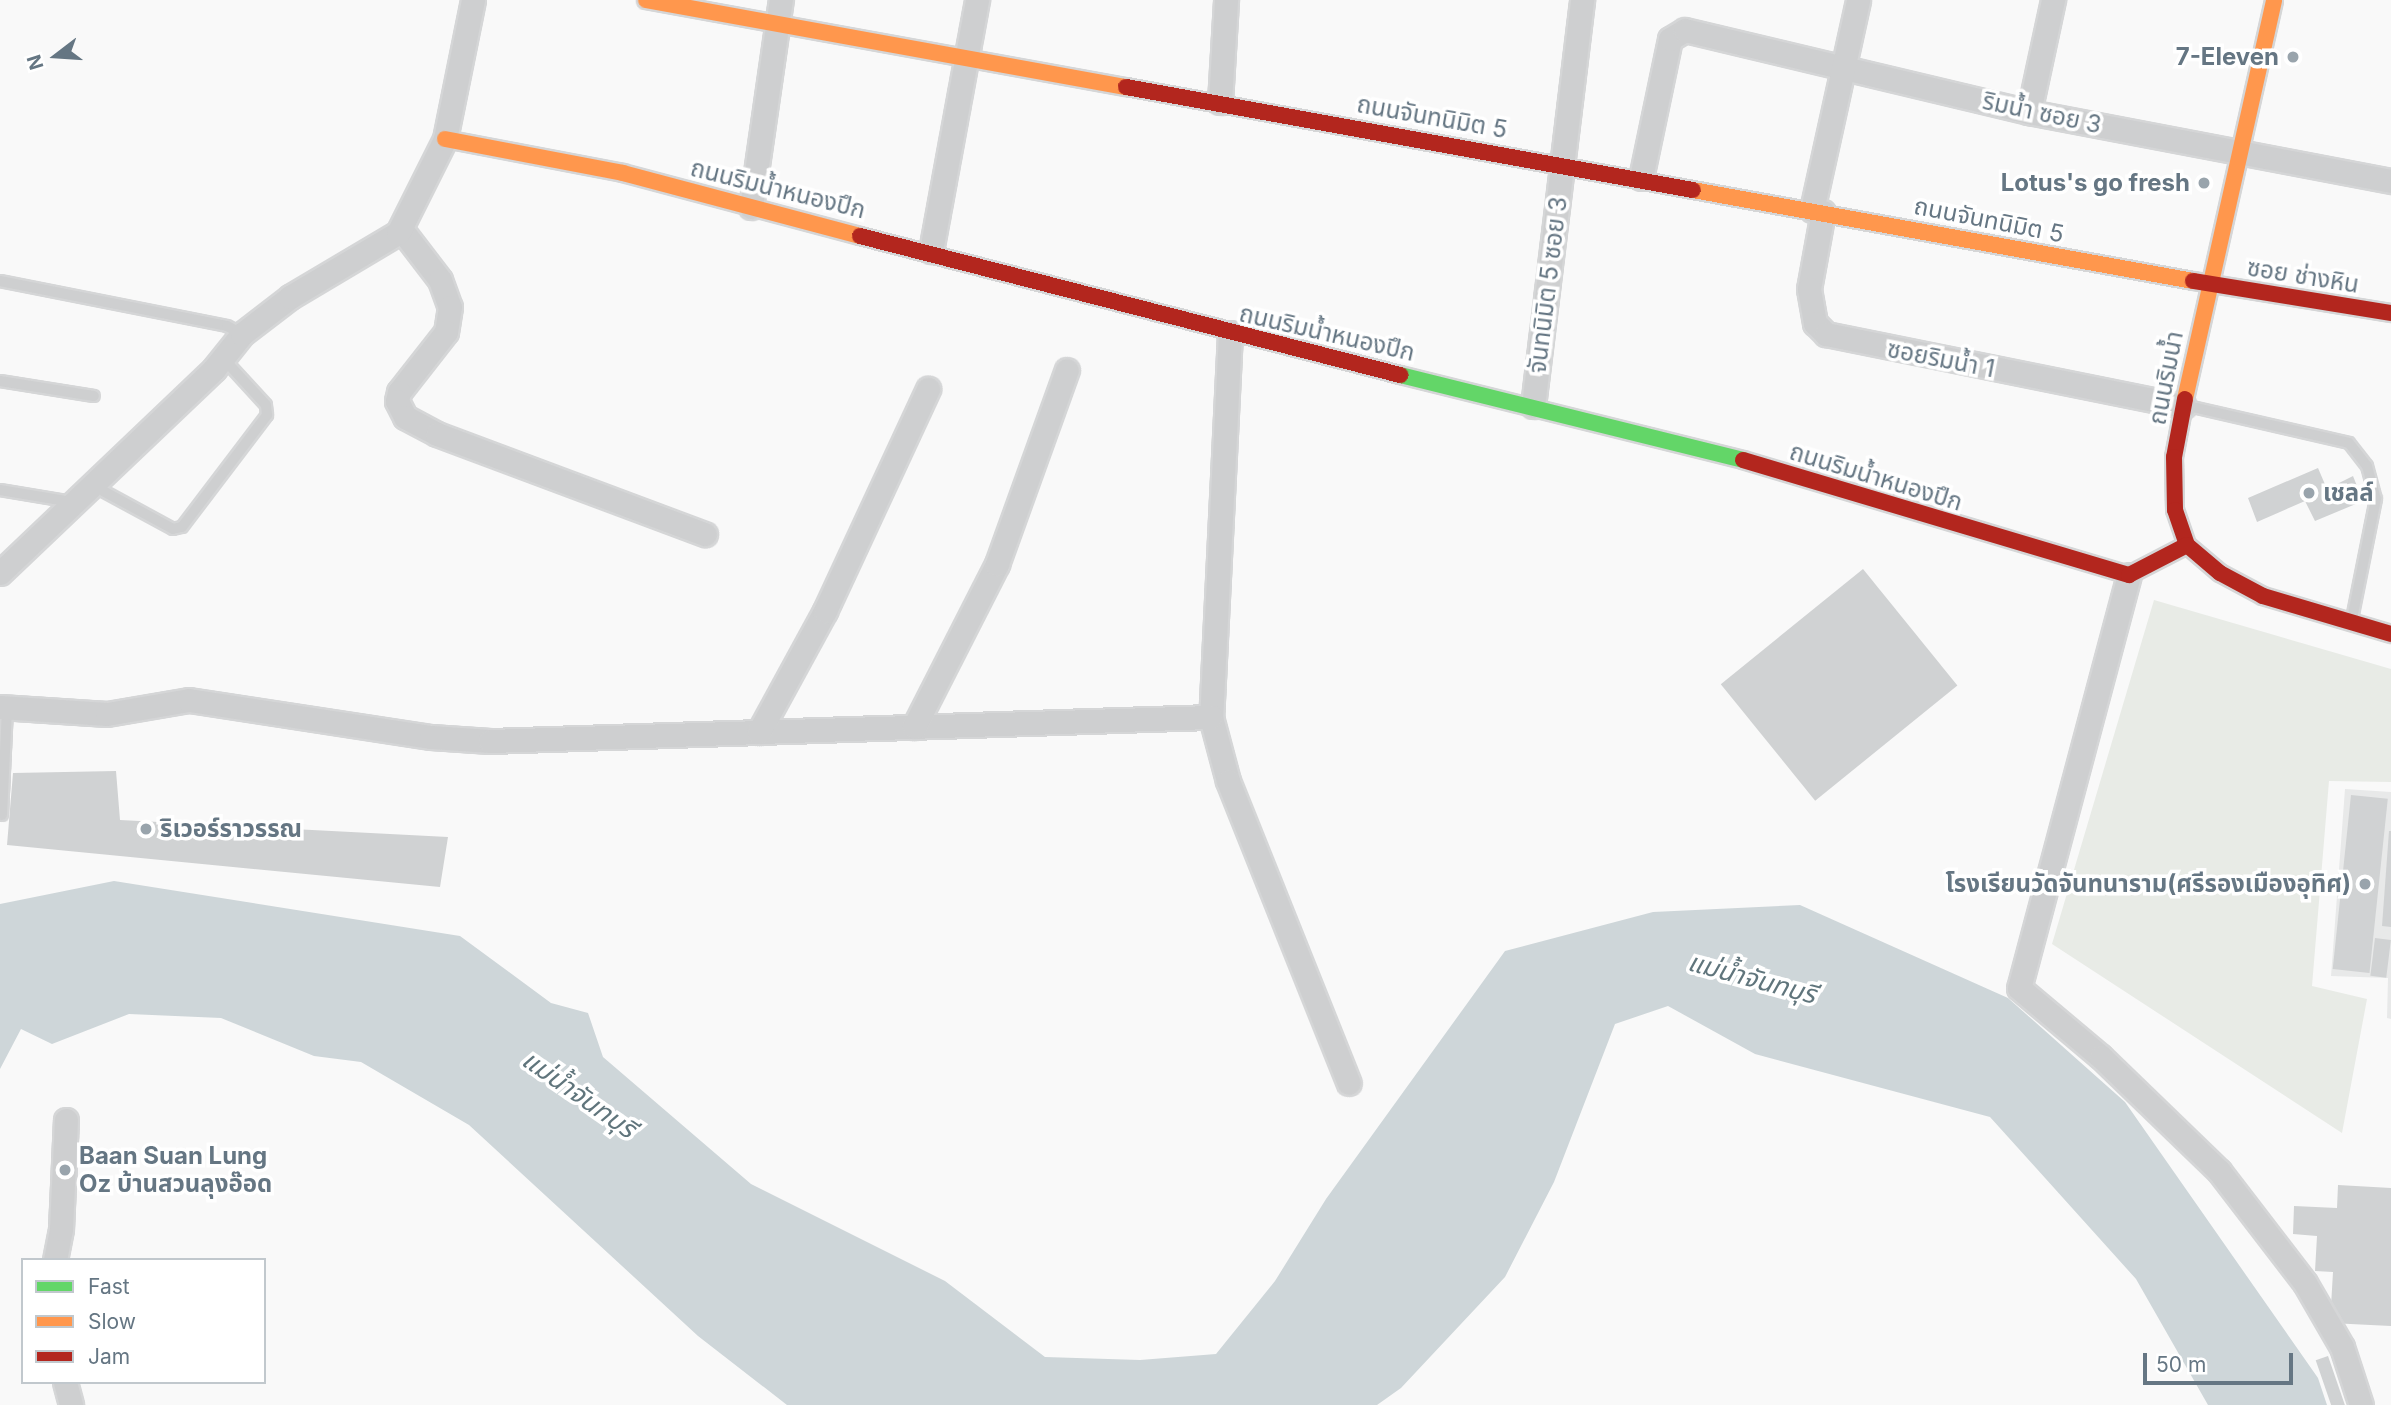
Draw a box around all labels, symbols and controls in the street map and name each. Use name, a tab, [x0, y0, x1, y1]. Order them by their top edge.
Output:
north arrow	[21, 21, 91, 91]
place label: 7-Eleven	[2176, 43, 2279, 71]
marker: 7-Eleven	[2285, 49, 2301, 65]
text: N	[22, 52, 49, 73]
street label: ริมน้ำ ซอย 3	[1980, 86, 2104, 140]
street label: ถนนจันทนิมิต 5	[1355, 90, 1509, 144]
street label: ถนนริมน้ำหนองปึก	[688, 153, 868, 225]
place label: Lotus's go fresh	[2001, 169, 2190, 197]
marker: Lotus's go fresh	[2196, 175, 2212, 191]
street label: ถนนจันทนิมิต 5	[1912, 191, 2066, 249]
street label: จันทนิมิต 5 ซอย 3	[1523, 195, 1573, 375]
street label: ซอย ช่างหิน	[2245, 253, 2361, 299]
street label: ถนนริมน้ำหนองปึก	[1236, 299, 1418, 367]
street label: ถนนริมน้ำ	[2143, 329, 2189, 427]
street label: ซอยริมน้ำ 1	[1885, 334, 1997, 384]
street label: ถนนริมน้ำหนองปึก	[1786, 437, 1966, 517]
place label: เชลล์	[2323, 479, 2374, 507]
marker: เชลล์	[2301, 485, 2317, 501]
place label: ริเวอร์ราวรรณ	[160, 815, 302, 843]
marker: ริเวอร์ราวรรณ	[138, 821, 154, 837]
place label: โรงเรียนวัดจันทนาราม(ศรีรองเมืองอุทิศ)	[1946, 870, 2351, 898]
marker: โรงเรียนวัดจันทนาราม(ศรีรองเมืองอุทิศ)	[2357, 876, 2373, 892]
water label: แม่น้ำจันทบุรี	[1685, 946, 1819, 1010]
water label: แม่น้ำจันทบุรี	[516, 1044, 642, 1144]
place label: Baan Suan Lung Oz บ้านสวนลุงอ๊อด	[79, 1142, 272, 1198]
marker: Baan Suan Lung Oz บ้านสวนลุงอ๊อด	[57, 1162, 73, 1178]
legend	[21, 1258, 266, 1384]
text: Fast	[88, 1274, 130, 1299]
text: Slow	[88, 1309, 136, 1334]
scale bar	[2146, 1338, 2296, 1382]
text: Jam	[88, 1344, 130, 1369]
text: 50 m	[2156, 1352, 2206, 1377]

